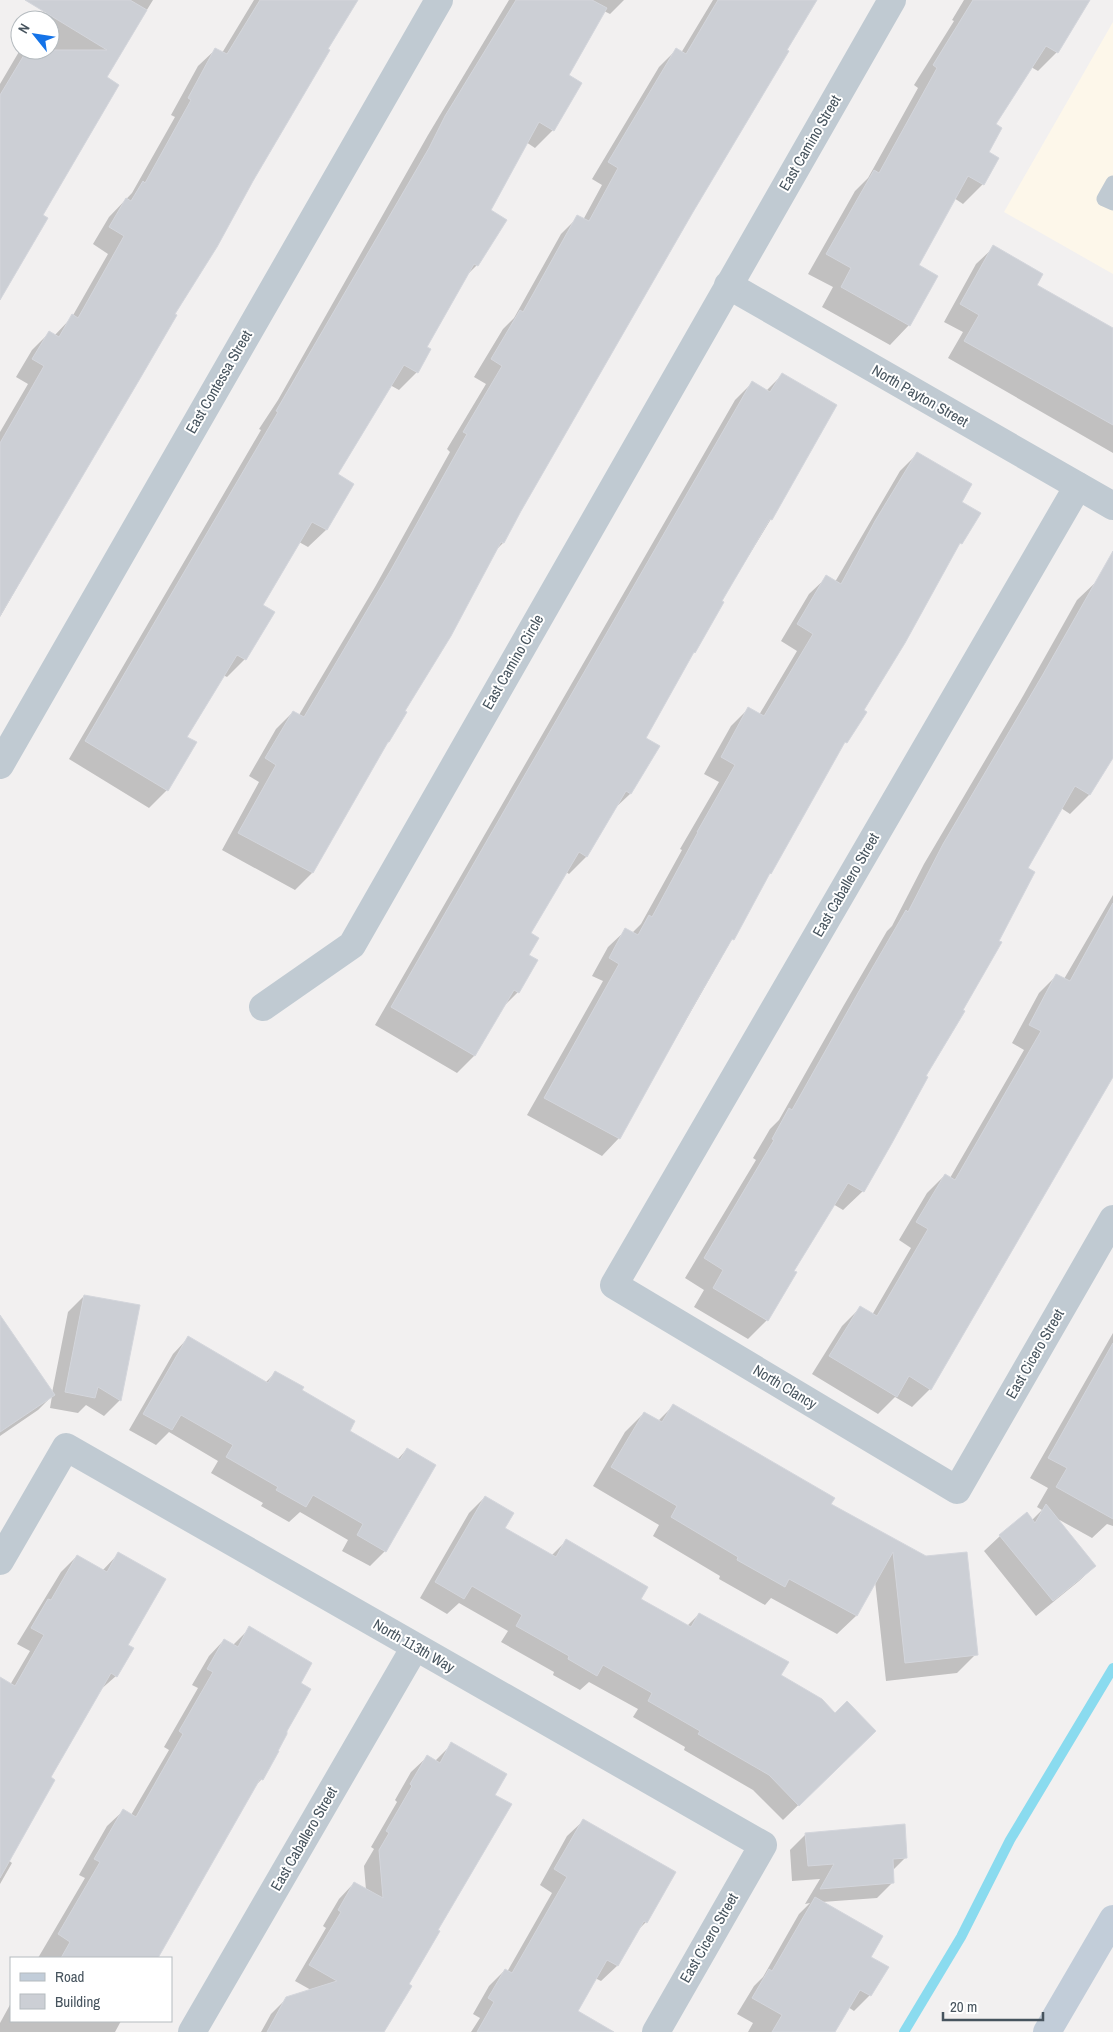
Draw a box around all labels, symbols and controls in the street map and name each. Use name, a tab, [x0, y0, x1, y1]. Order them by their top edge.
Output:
north arrow	[10, 10, 60, 60]
text: N	[14, 20, 34, 37]
street label: East Camino Street	[774, 91, 846, 194]
street label: East Contessa Street	[180, 326, 257, 437]
street label: North Payton Street	[868, 359, 973, 432]
street label: East Camino Circle	[477, 610, 548, 713]
street label: East Caballero Street	[807, 828, 884, 941]
street label: East Cicero Street	[1000, 1304, 1069, 1403]
street label: North Clancy	[749, 1359, 822, 1414]
street label: North 113th Way	[370, 1614, 460, 1678]
street label: East Caballero Street	[265, 1782, 342, 1895]
street label: East Cicero Street	[674, 1888, 743, 1987]
legend	[10, 1957, 172, 2022]
text: Road	[55, 1966, 84, 1987]
scale bar	[943, 1990, 1043, 2022]
text: Building	[55, 1991, 100, 2012]
text: 20 m	[950, 1996, 977, 2017]

